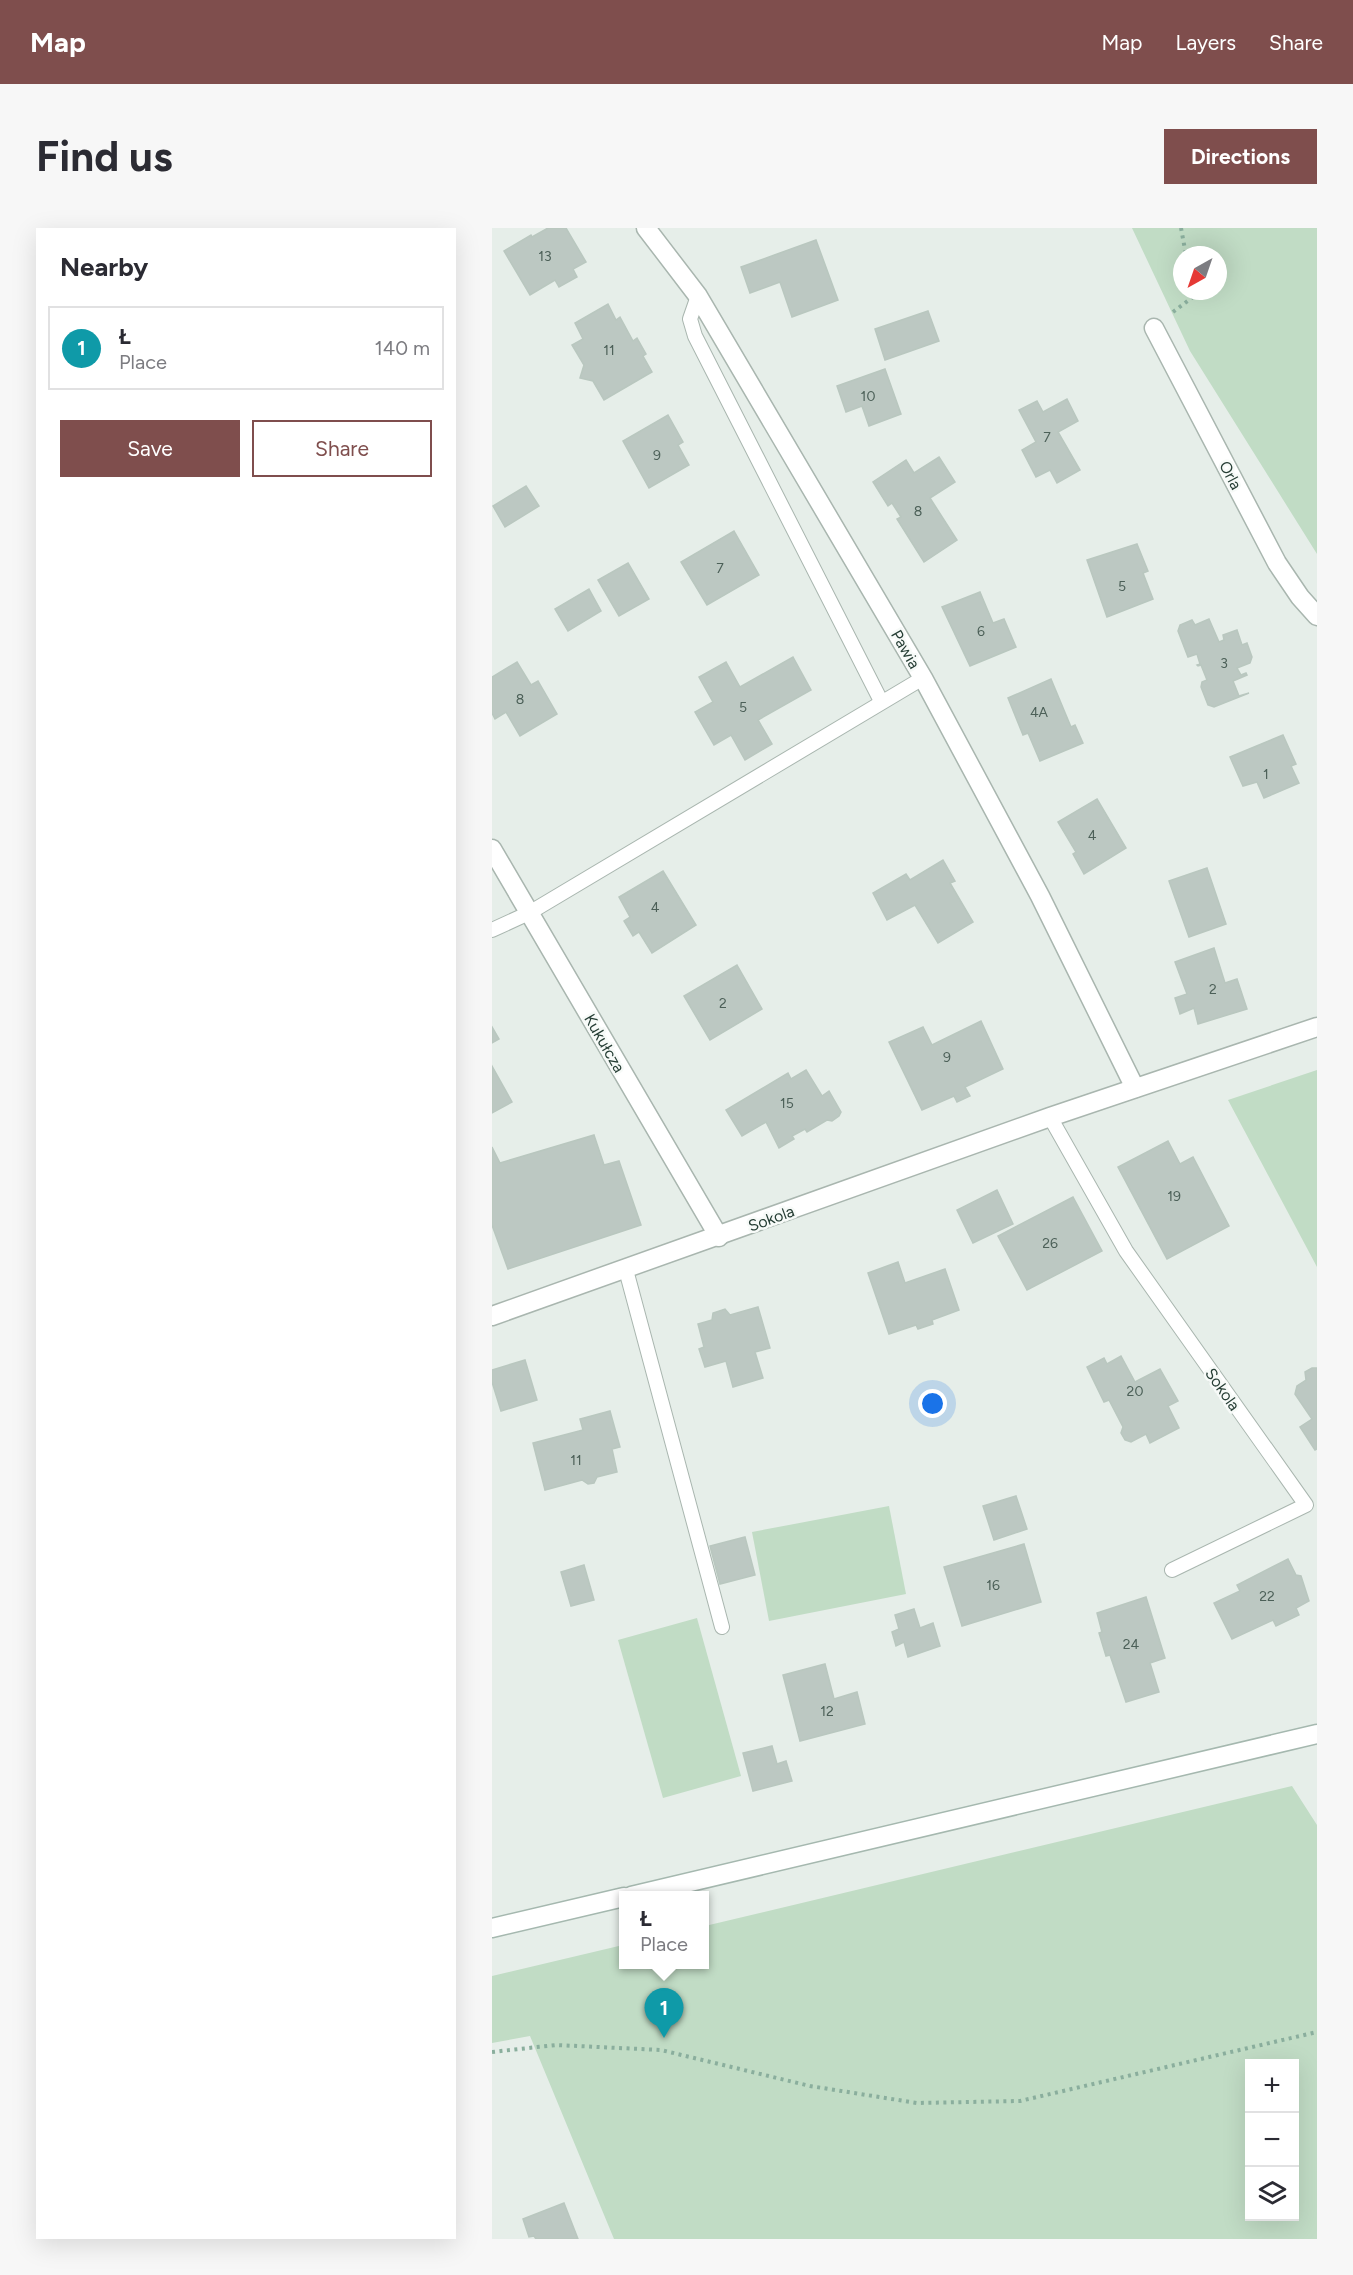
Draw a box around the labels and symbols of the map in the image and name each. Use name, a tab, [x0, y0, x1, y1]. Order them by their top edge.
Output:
north arrow	[1173, 246, 1227, 300]
house number: 13	[538, 248, 552, 265]
house number: 11	[603, 342, 615, 359]
house number: 10	[861, 388, 875, 405]
house number: 7	[1043, 429, 1051, 446]
house number: 9	[653, 447, 661, 464]
street label: Orla	[1215, 458, 1246, 493]
house number: 8	[914, 503, 922, 520]
house number: 7	[716, 560, 724, 577]
house number: 5	[1118, 578, 1126, 595]
house number: 6	[977, 623, 985, 640]
street label: Pawia	[887, 627, 924, 672]
house number: 3	[1220, 655, 1228, 672]
house number: 8	[516, 691, 524, 708]
house number: 5	[739, 699, 747, 716]
house number: 4A	[1030, 704, 1049, 721]
house number: 1	[1263, 766, 1269, 783]
house number: 4	[1088, 827, 1097, 844]
house number: 4	[651, 899, 660, 916]
house number: 2	[1209, 981, 1217, 998]
house number: 2	[719, 995, 727, 1012]
street label: Kukułcza	[580, 1011, 629, 1076]
house number: 9	[943, 1049, 951, 1066]
house number: 15	[780, 1095, 794, 1112]
house number: 19	[1167, 1188, 1181, 1205]
street label: Sokola	[746, 1201, 797, 1236]
house number: 26	[1042, 1235, 1058, 1252]
street label: Sokola	[1201, 1364, 1244, 1414]
house number: 20	[1127, 1383, 1143, 1400]
your location	[918, 1389, 947, 1418]
house number: 11	[570, 1452, 582, 1469]
house number: 16	[986, 1577, 1000, 1594]
house number: 22	[1259, 1588, 1275, 1605]
house number: 24	[1123, 1636, 1140, 1653]
house number: 12	[820, 1703, 834, 1720]
pin: 1	[644, 1988, 684, 2038]

